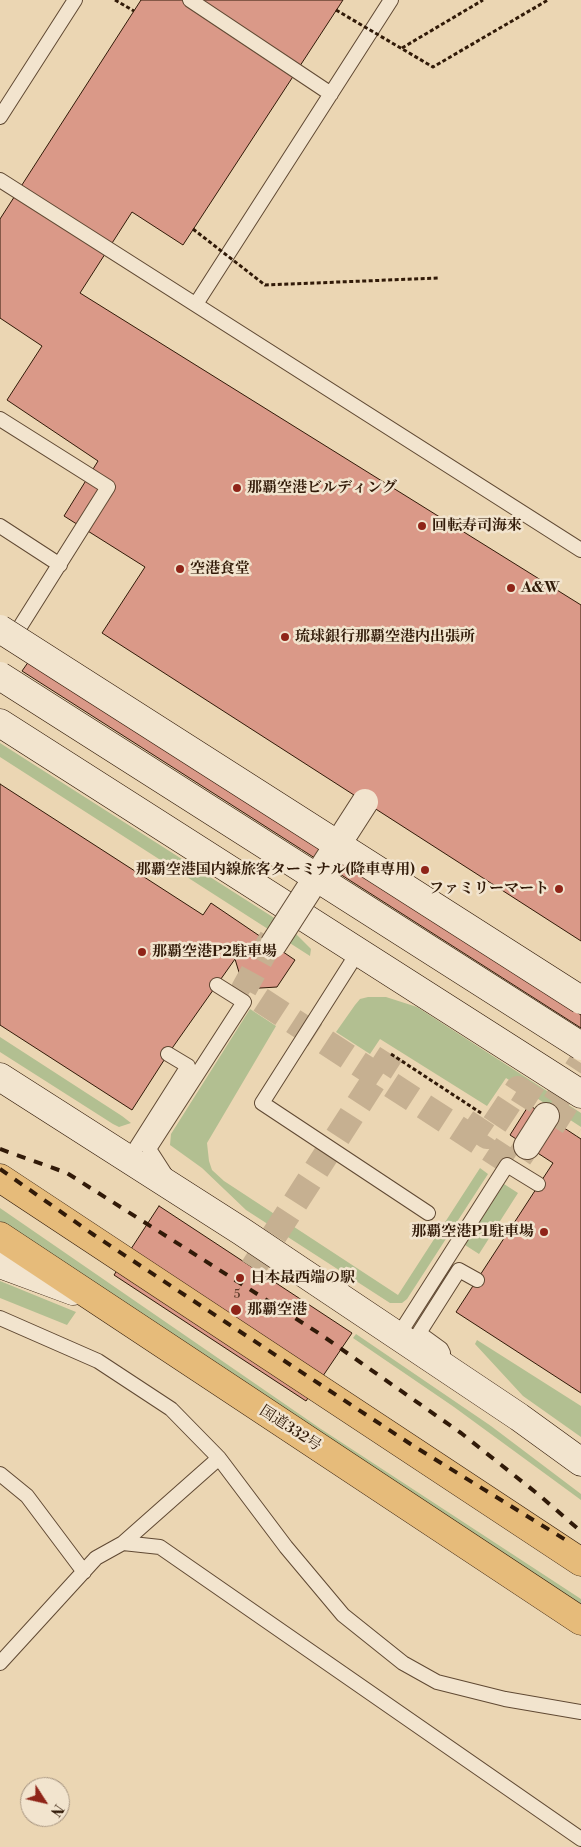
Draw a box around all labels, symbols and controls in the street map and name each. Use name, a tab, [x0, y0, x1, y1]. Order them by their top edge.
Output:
place label: 那覇空港ビルディング	[247, 479, 397, 497]
marker: 那覇空港ビルディング	[231, 482, 243, 494]
place label: 回転寿司海來	[432, 517, 522, 535]
marker: 回転寿司海來	[416, 520, 428, 532]
place label: 空港食堂	[190, 560, 250, 578]
marker: 空港食堂	[174, 563, 186, 575]
place label: A&W	[521, 579, 560, 597]
marker: A&W	[505, 582, 517, 594]
place label: 琉球銀行那覇空港内出張所	[295, 628, 475, 646]
marker: 琉球銀行那覇空港内出張所	[279, 631, 291, 643]
place label: 那覇空港国内線旅客ターミナル(降車専用)	[136, 861, 415, 879]
marker: 那覇空港国内線旅客ターミナル(降車専用)	[419, 864, 431, 876]
place label: ファミリーマート	[429, 880, 549, 898]
marker: ファミリーマート	[553, 883, 565, 895]
place label: 那覇空港P2駐車場	[152, 943, 277, 961]
marker: 那覇空港P2駐車場	[136, 946, 148, 958]
place label: 那覇空港P1駐車場	[411, 1223, 534, 1241]
marker: 那覇空港P1駐車場	[538, 1226, 550, 1238]
place label: 日本最西端の駅	[250, 1269, 355, 1287]
marker: 日本最西端の駅	[234, 1272, 246, 1284]
house number: 5	[234, 1288, 240, 1302]
place label: 那覇空港	[247, 1301, 307, 1319]
marker: 那覇空港	[229, 1303, 243, 1317]
street label: 国道332号	[256, 1402, 324, 1456]
north arrow	[20, 1777, 70, 1827]
text: N	[46, 1800, 67, 1820]

